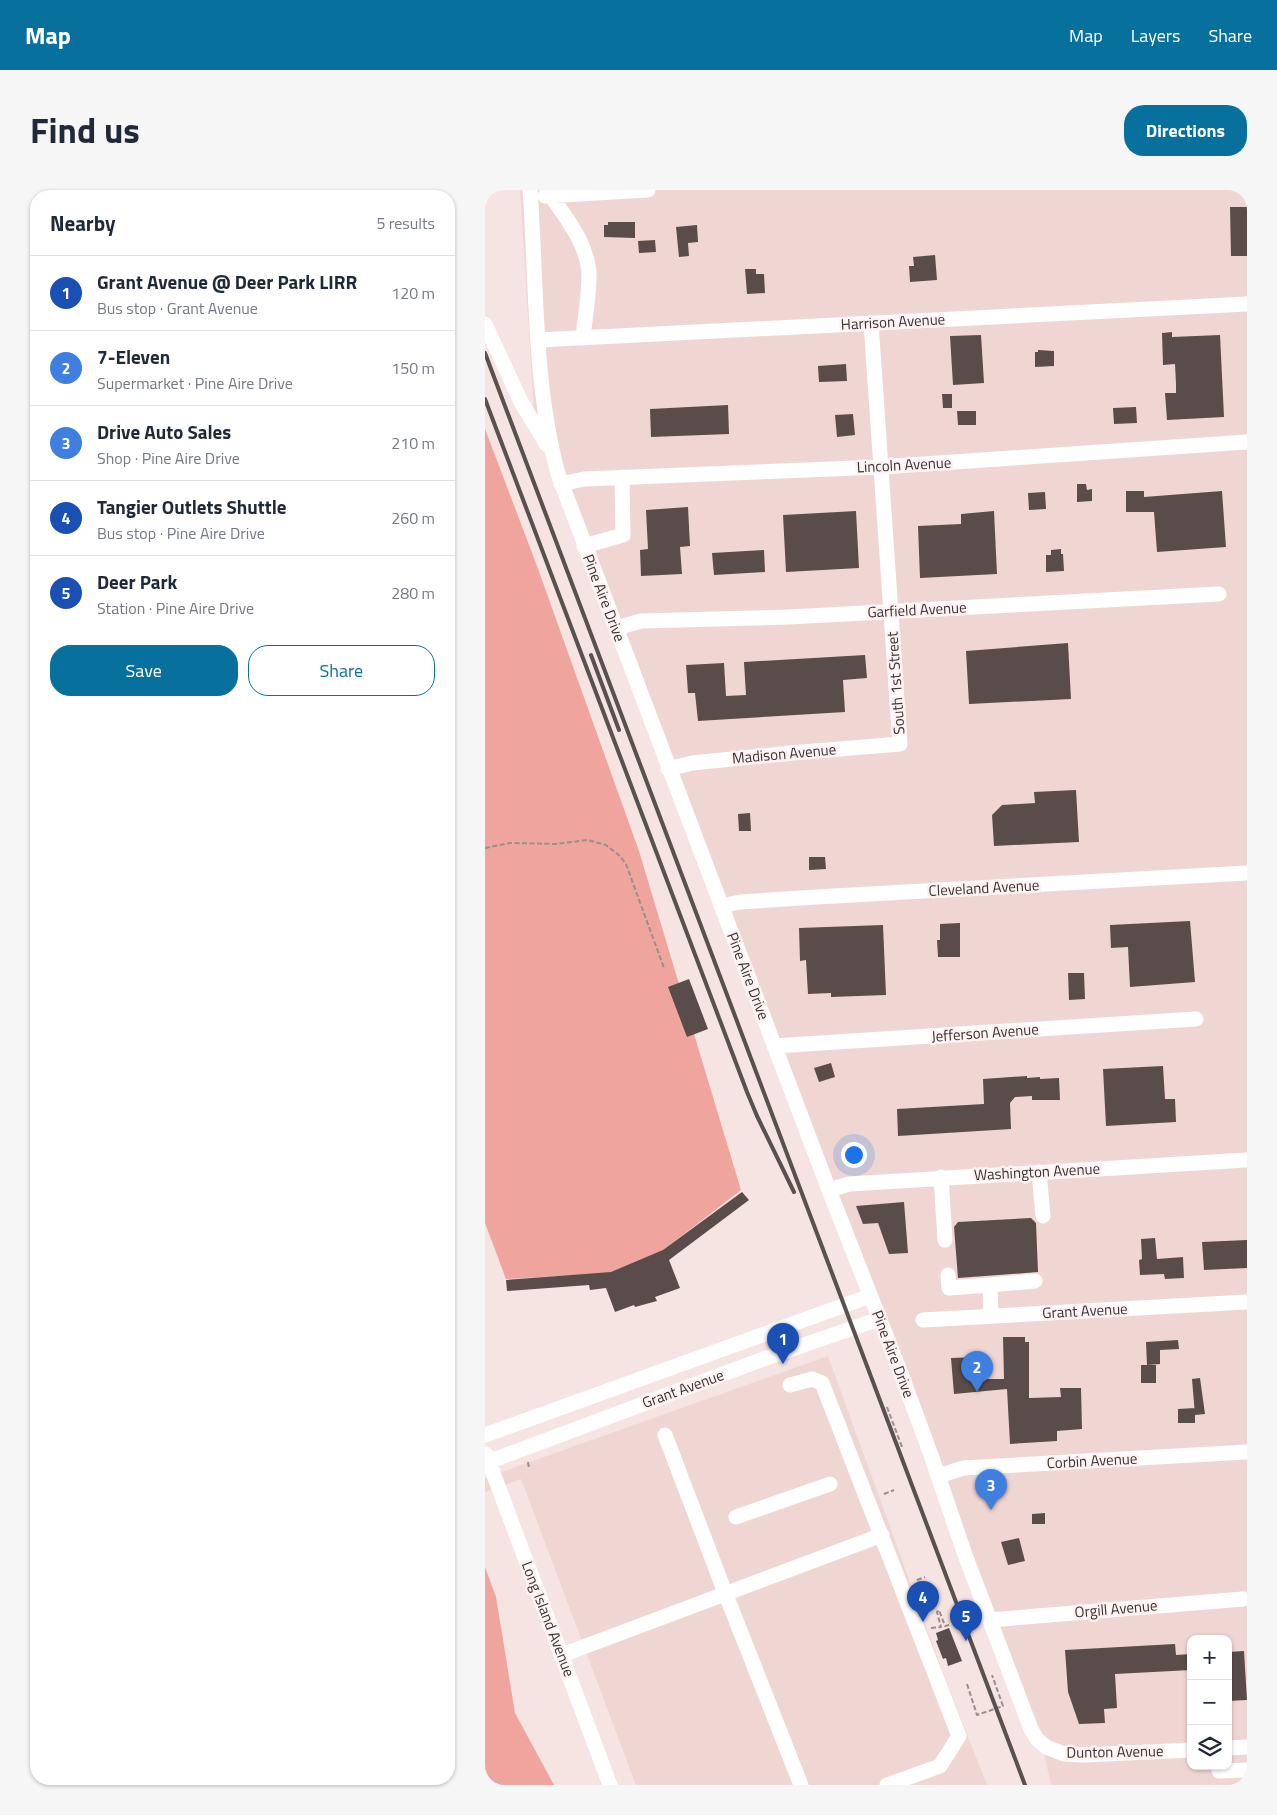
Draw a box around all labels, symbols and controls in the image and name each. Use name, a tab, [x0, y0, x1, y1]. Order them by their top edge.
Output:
text: Map	[25, 17, 71, 53]
text: Map	[1069, 22, 1103, 49]
text: Layers	[1131, 22, 1180, 49]
text: Share	[1208, 22, 1252, 49]
text: Find us	[30, 103, 140, 157]
button: Directions	[1124, 105, 1247, 156]
text: Nearby	[50, 207, 115, 239]
text: 5 results	[376, 211, 435, 235]
text: Grant Avenue @ Deer Park LIRR	[97, 267, 357, 296]
text: 1	[62, 281, 70, 305]
text: 120 m	[391, 281, 435, 305]
text: Bus stop · Grant Avenue	[97, 296, 258, 320]
street label: Harrison Avenue	[840, 307, 946, 336]
text: 7-Eleven	[97, 342, 170, 371]
text: 2	[62, 356, 70, 380]
text: 150 m	[391, 356, 435, 380]
text: Supermarket · Pine Aire Drive	[97, 371, 293, 395]
text: Drive Auto Sales	[97, 417, 231, 446]
text: 3	[62, 431, 70, 455]
text: 210 m	[391, 431, 435, 455]
text: Shop · Pine Aire Drive	[97, 446, 240, 470]
street label: Lincoln Avenue	[856, 451, 952, 478]
text: Tangier Outlets Shuttle	[97, 492, 287, 521]
text: 4	[62, 506, 70, 530]
text: 260 m	[391, 506, 435, 530]
text: Bus stop · Pine Aire Drive	[97, 521, 265, 545]
street label: Pine Aire Drive	[577, 551, 632, 645]
text: Deer Park	[97, 567, 177, 596]
text: 5	[62, 581, 70, 605]
text: 280 m	[391, 581, 435, 605]
street label: Garfield Avenue	[867, 595, 967, 624]
text: Station · Pine Aire Drive	[97, 596, 254, 620]
street label: South 1st Street	[880, 630, 911, 735]
button: Save	[50, 645, 238, 696]
button: Share	[248, 645, 435, 696]
street label: Madison Avenue	[731, 737, 837, 770]
street label: Cleveland Avenue	[928, 873, 1040, 902]
street label: Pine Aire Drive	[721, 929, 776, 1023]
street label: Jefferson Avenue	[931, 1017, 1039, 1048]
your location	[841, 1142, 867, 1168]
street label: Washington Avenue	[973, 1157, 1101, 1186]
street label: Grant Avenue	[1042, 1297, 1128, 1324]
street label: Pine Aire Drive	[866, 1307, 921, 1401]
pin: 1	[767, 1323, 799, 1364]
pin: 2	[961, 1351, 993, 1392]
street label: Grant Avenue	[639, 1363, 727, 1414]
street label: Corbin Avenue	[1046, 1447, 1138, 1474]
pin: 3	[975, 1469, 1007, 1510]
street label: Long Island Avenue	[516, 1558, 581, 1680]
pin: 4	[907, 1581, 939, 1622]
street label: Orgill Avenue	[1074, 1593, 1158, 1624]
pin: 5	[950, 1600, 982, 1641]
map controls	[1187, 1635, 1232, 1770]
button: +	[1187, 1635, 1232, 1680]
button: −	[1187, 1680, 1232, 1725]
button: layers	[1187, 1725, 1232, 1770]
street label: Dunton Avenue	[1066, 1739, 1164, 1764]

